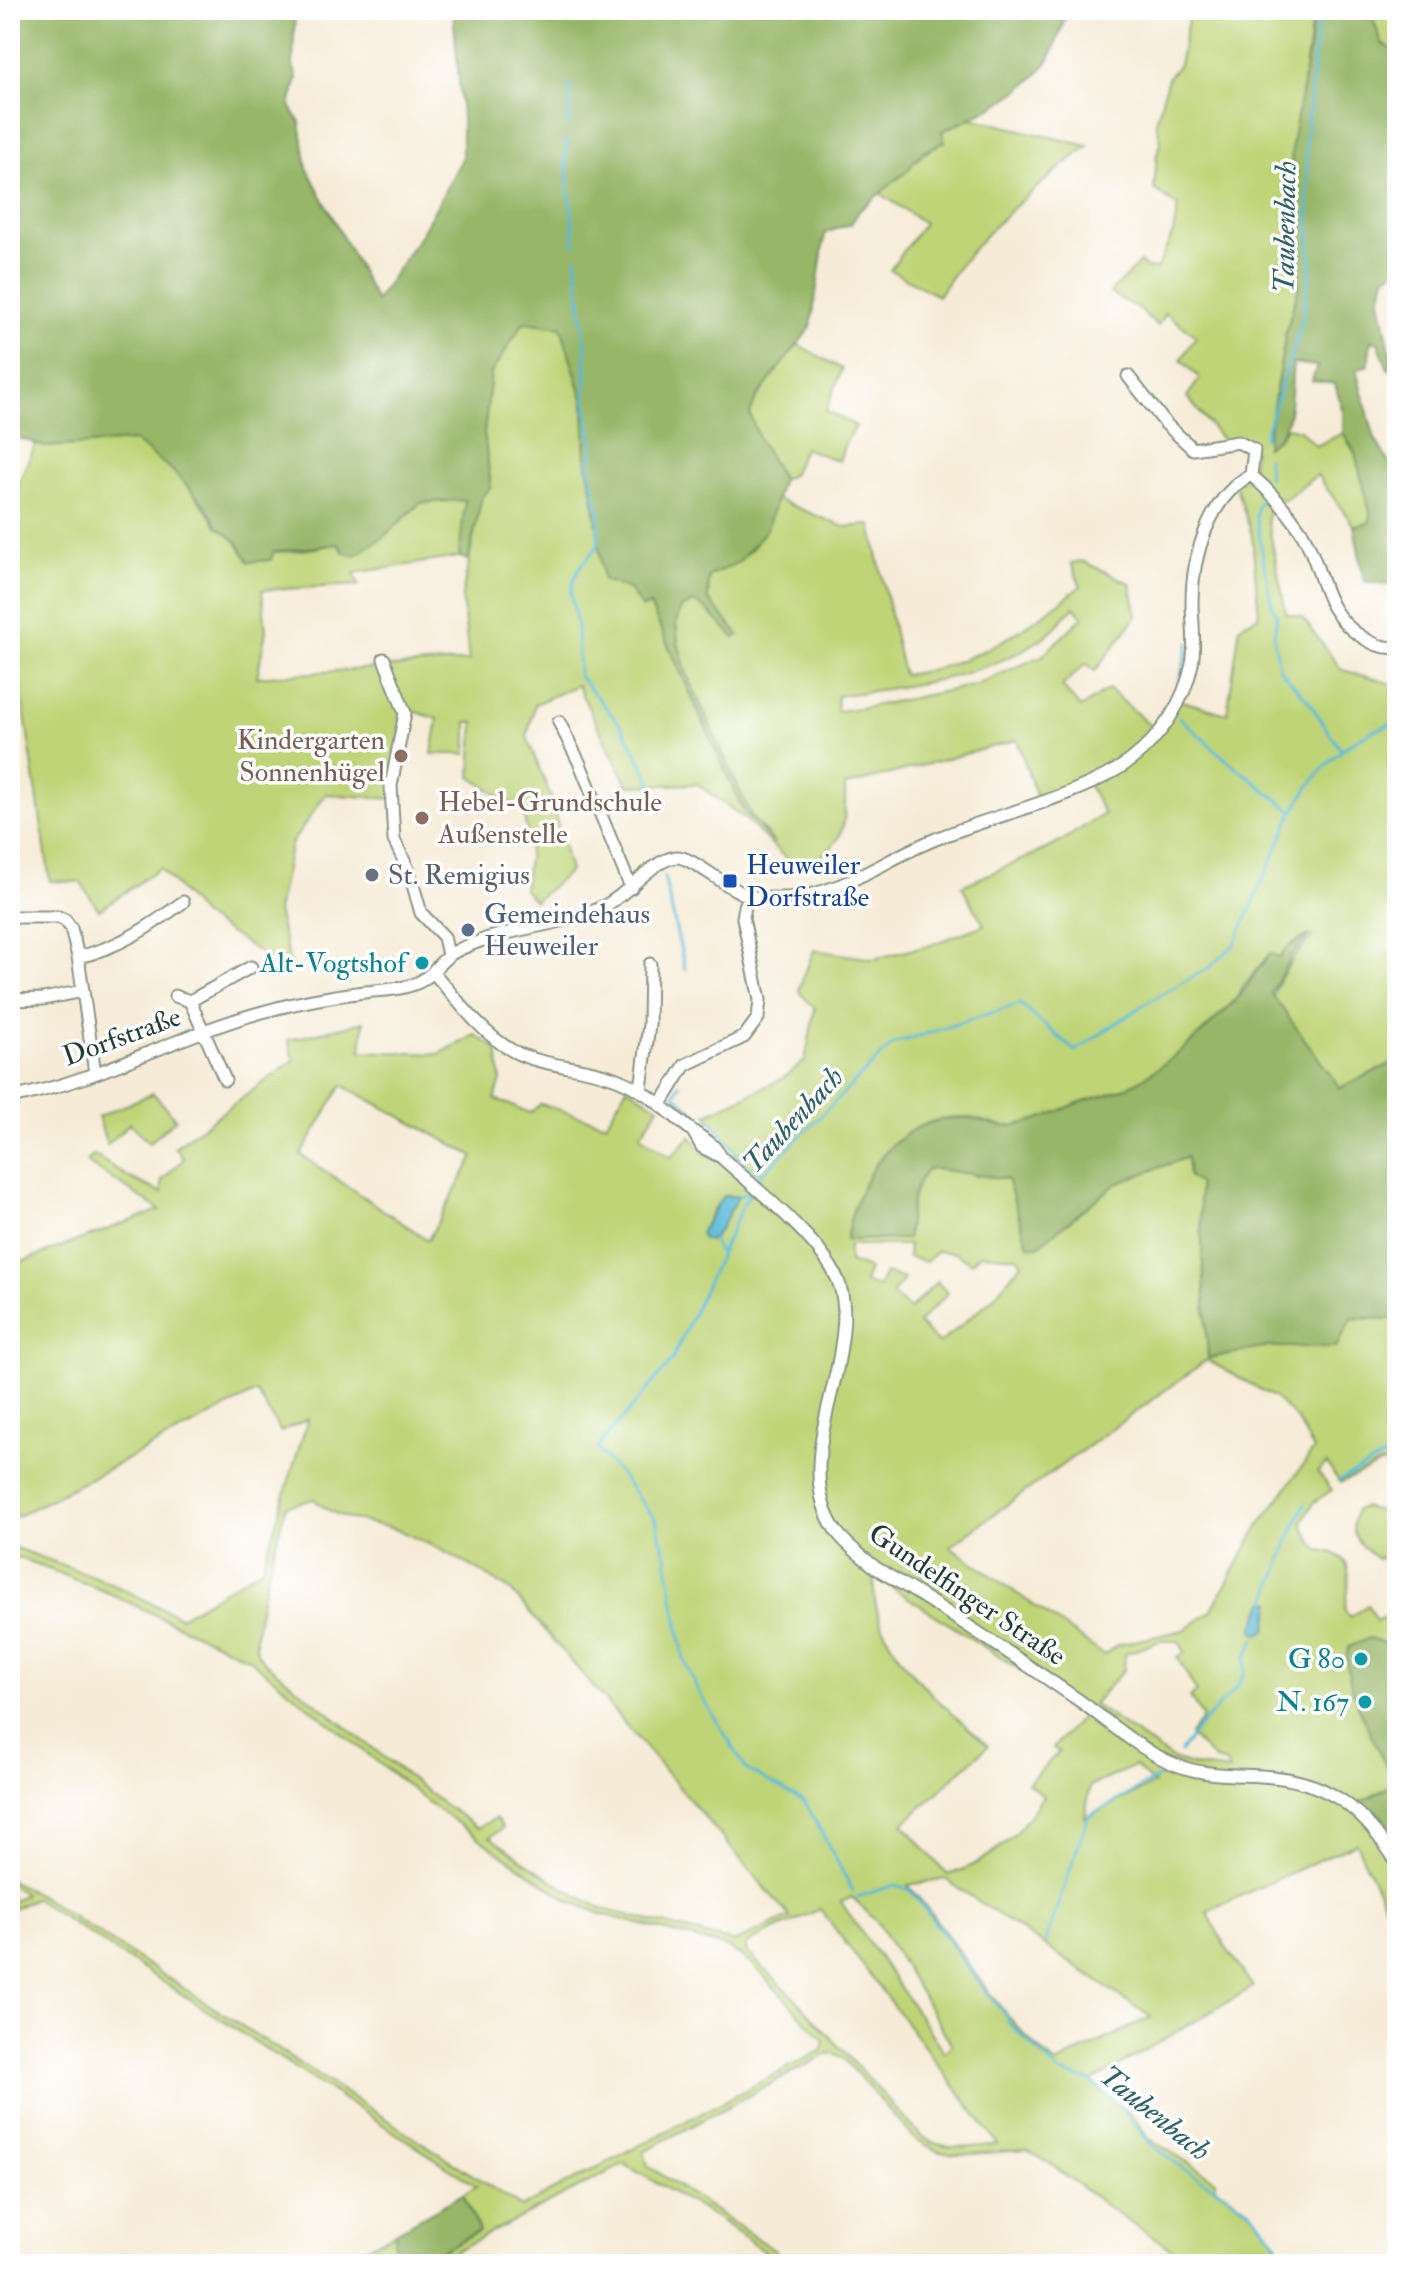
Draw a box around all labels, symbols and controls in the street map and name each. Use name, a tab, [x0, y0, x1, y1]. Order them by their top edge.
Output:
water label: Taubenbach	[1265, 161, 1305, 293]
place label: Kindergarten Sonnenhügel	[237, 723, 385, 790]
marker: Kindergarten Sonnenhügel	[392, 747, 410, 765]
place label: Hebel-Grundschule Außenstelle	[437, 785, 662, 852]
marker: Hebel-Grundschule Außenstelle	[413, 809, 431, 827]
place label: Heuweiler Dorfstraße	[746, 848, 870, 915]
place label: St. Remigius	[388, 858, 530, 893]
marker: St. Remigius	[363, 866, 381, 884]
marker: Heuweiler Dorfstraße	[721, 872, 739, 890]
place label: Gemeindehaus Heuweiler	[484, 897, 650, 964]
marker: Gemeindehaus Heuweiler	[459, 921, 477, 939]
place label: Alt-Vogtshof	[259, 946, 410, 981]
marker: Alt-Vogtshof	[413, 954, 431, 972]
street label: Dorfstraße	[58, 999, 186, 1075]
water label: Taubenbach	[734, 1059, 852, 1181]
street label: Gundelfinger Straße	[862, 1516, 1072, 1674]
place label: G 80	[1288, 1642, 1345, 1677]
marker: G 80	[1352, 1650, 1370, 1668]
place label: N. 167	[1277, 1685, 1349, 1720]
marker: N. 167	[1356, 1693, 1374, 1711]
water label: Taubenbach	[1092, 2057, 1218, 2169]

